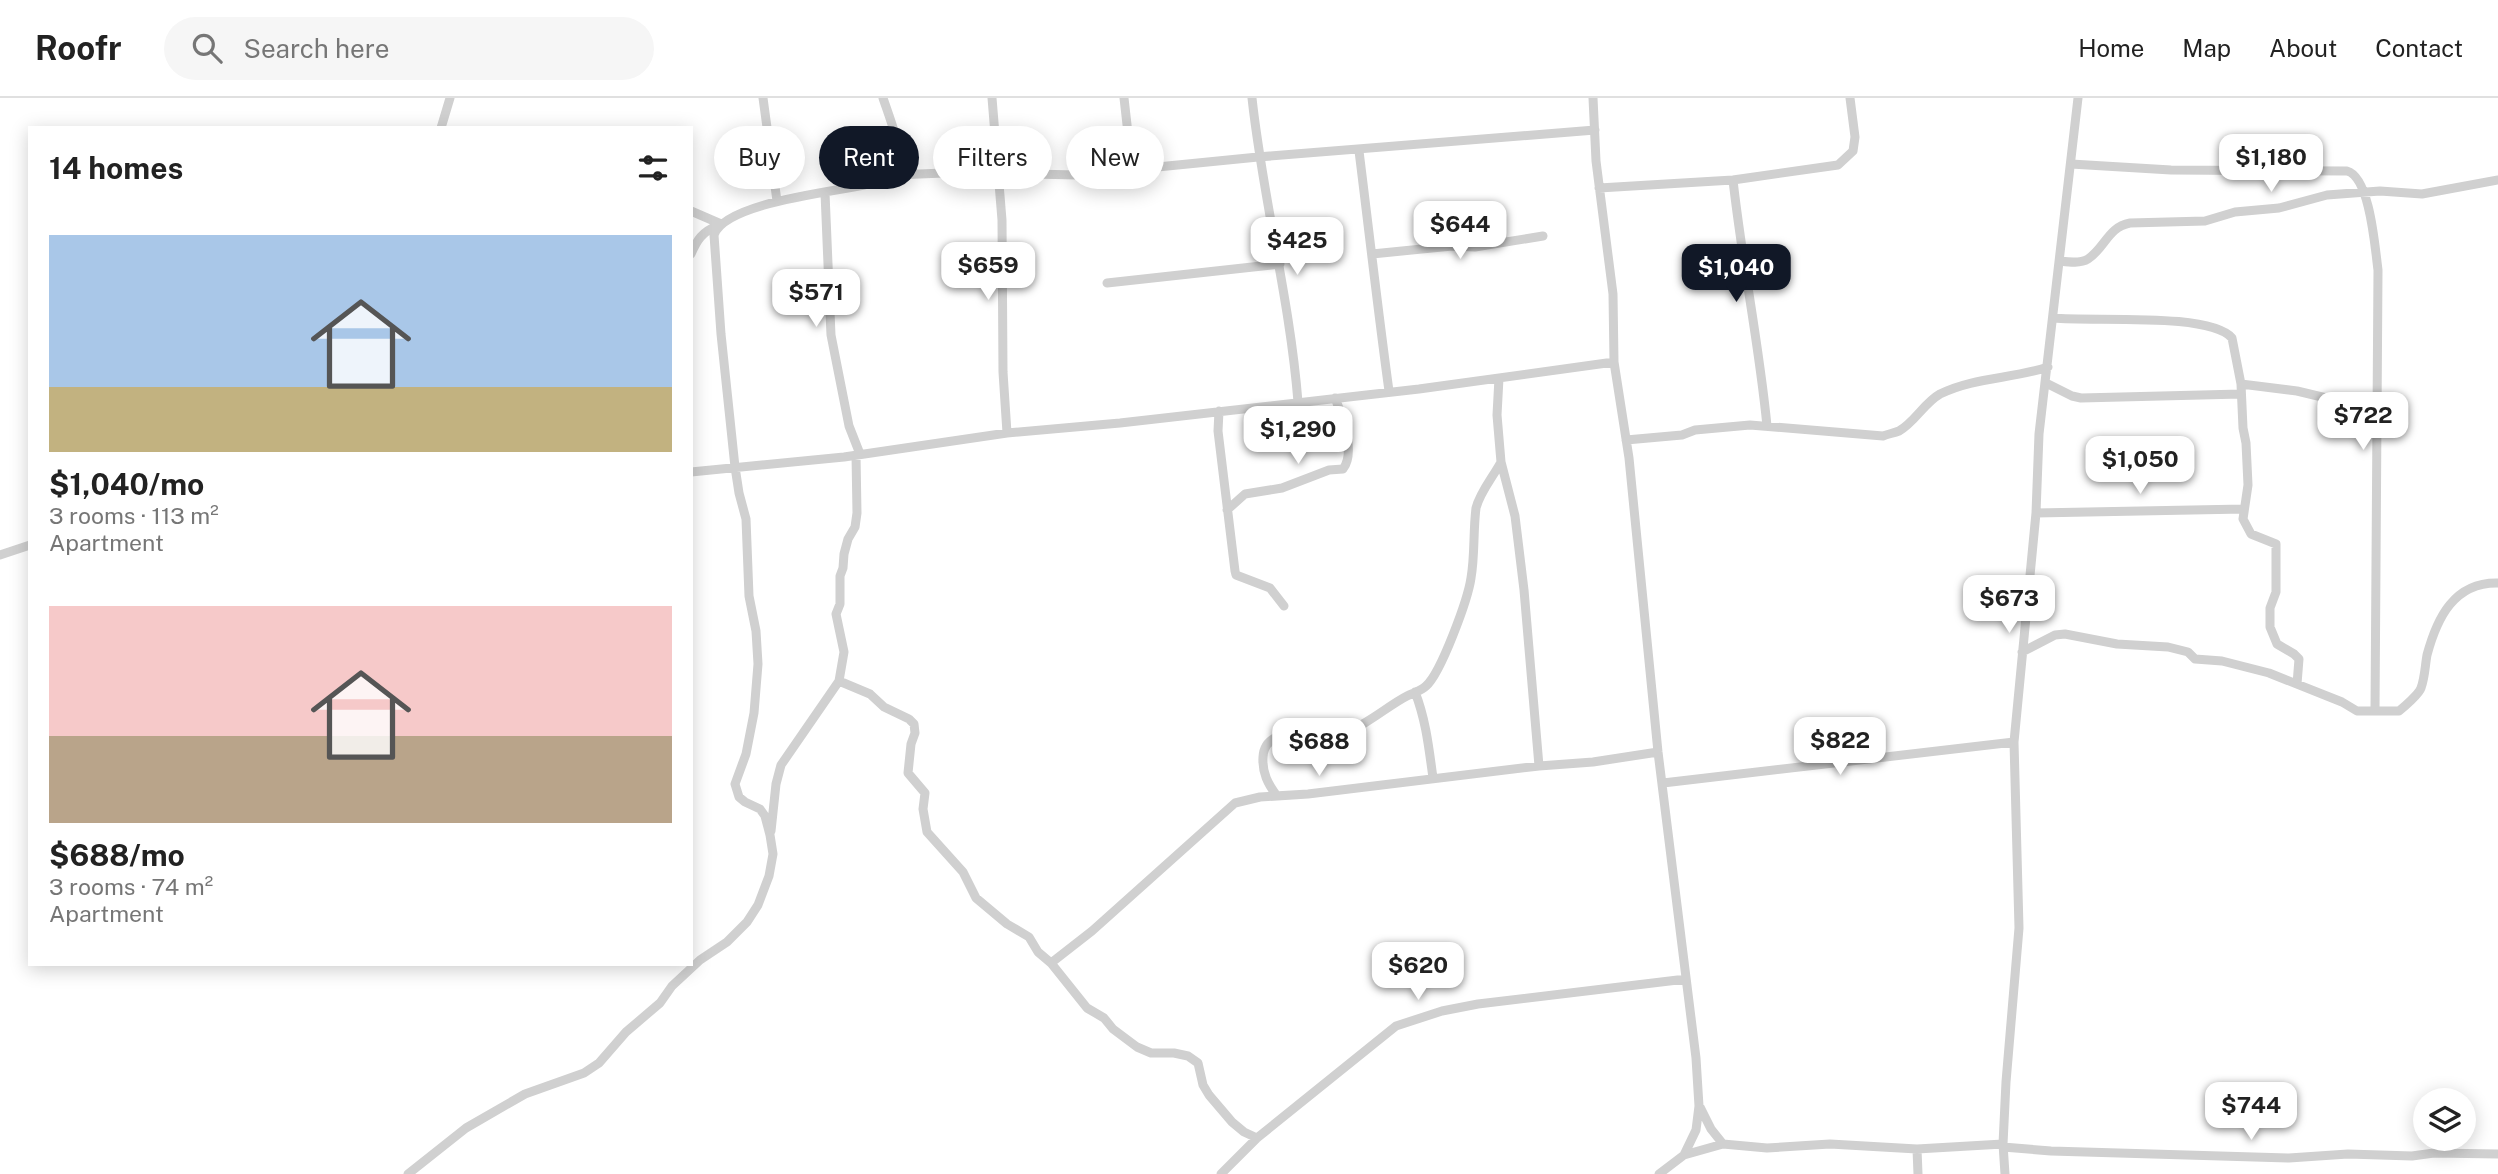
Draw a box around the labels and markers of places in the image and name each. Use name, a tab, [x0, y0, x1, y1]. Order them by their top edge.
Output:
pin: $1,180	[2214, 134, 2328, 194]
pin: $644	[1419, 202, 1501, 261]
pin: $425	[1256, 218, 1338, 277]
pin: $659	[947, 242, 1029, 302]
pin: $1,040	[1679, 244, 1793, 304]
pin: $571	[775, 270, 857, 329]
pin: $722	[2322, 392, 2404, 452]
pin: $1,290	[1241, 406, 1355, 466]
pin: $1,050	[2083, 436, 2197, 496]
pin: $673	[1968, 575, 2050, 635]
pin: $688	[1278, 718, 1360, 778]
pin: $822	[1799, 718, 1881, 777]
pin: $620	[1377, 942, 1459, 1002]
pin: $744	[2210, 1082, 2292, 1142]

